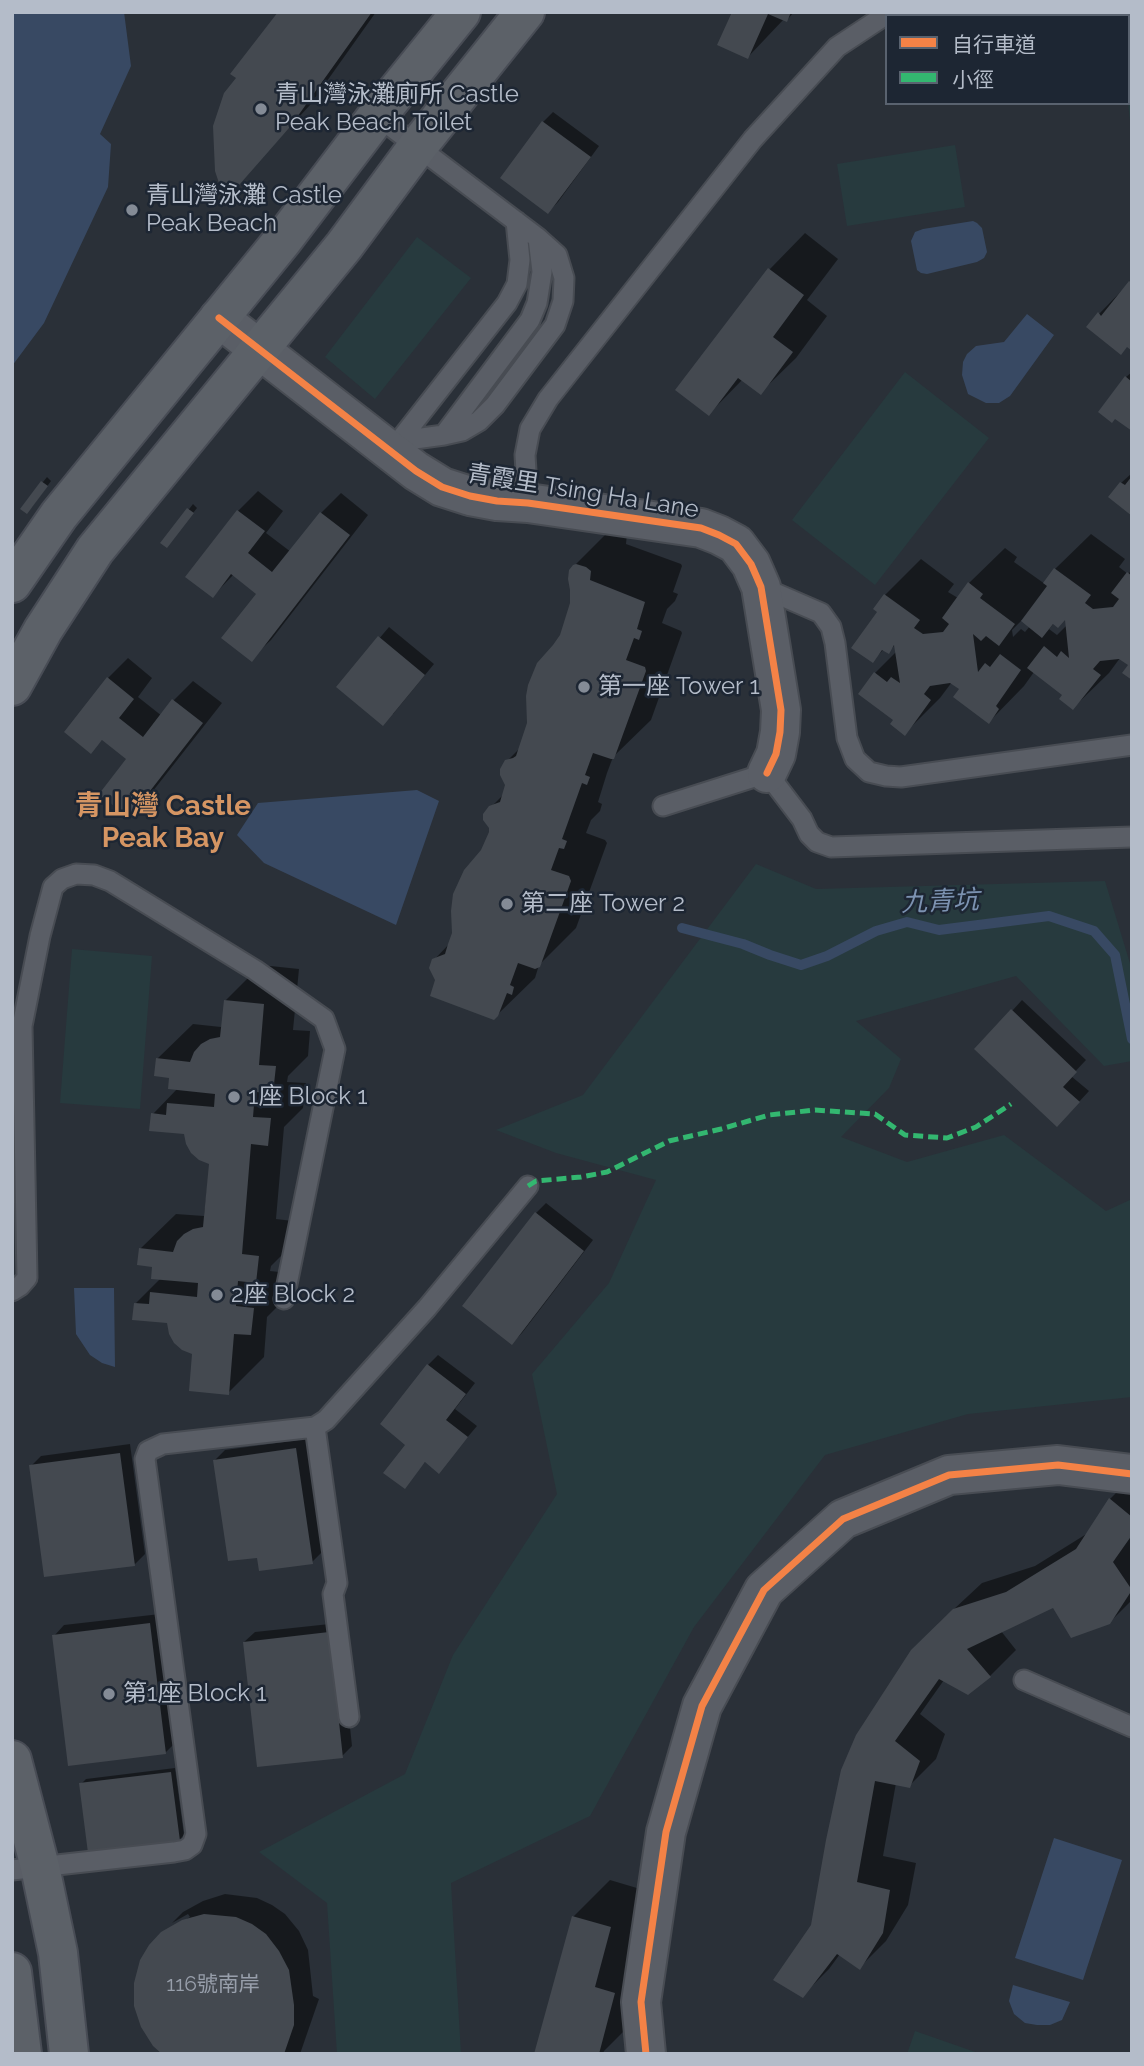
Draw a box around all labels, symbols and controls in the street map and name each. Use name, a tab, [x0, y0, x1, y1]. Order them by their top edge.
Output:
legend	[885, 14, 1130, 105]
text: 自行車道	[952, 32, 1036, 57]
text: 小徑	[952, 67, 994, 92]
place label: 青山灣泳灘廁所 Castle Peak Beach Toilet	[275, 81, 519, 137]
marker: 青山灣泳灘廁所 Castle Peak Beach Toilet	[253, 101, 269, 117]
place label: 青山灣泳灘 Castle Peak Beach	[146, 182, 342, 238]
marker: 青山灣泳灘 Castle Peak Beach	[124, 202, 140, 218]
street label: 青霞里 Tsing Ha Lane	[465, 459, 701, 525]
place label: 第一座 Tower 1	[598, 673, 760, 701]
marker: 第一座 Tower 1	[576, 679, 592, 695]
district label: 青山灣 Castle Peak Bay	[75, 790, 251, 856]
water label: 九青坑	[900, 885, 980, 919]
place label: 第二座 Tower 2	[521, 890, 685, 918]
marker: 第二座 Tower 2	[499, 896, 515, 912]
place label: 1座 Block 1	[248, 1083, 367, 1111]
marker: 1座 Block 1	[226, 1089, 242, 1105]
place label: 2座 Block 2	[231, 1281, 355, 1309]
marker: 2座 Block 2	[209, 1287, 225, 1303]
place label: 第1座 Block 1	[123, 1680, 266, 1708]
marker: 第1座 Block 1	[101, 1686, 117, 1702]
house number: 116號南岸	[166, 1972, 260, 1998]

